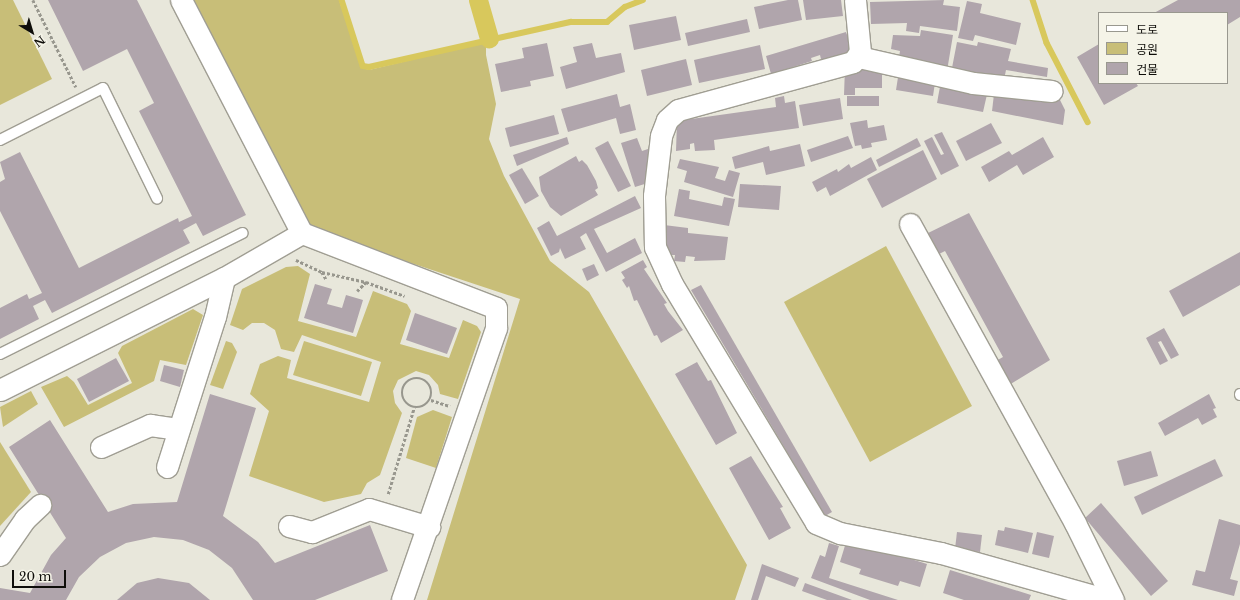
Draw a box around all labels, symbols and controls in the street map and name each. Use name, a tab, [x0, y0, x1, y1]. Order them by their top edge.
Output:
north arrow	[12, 12, 52, 52]
legend	[1098, 12, 1228, 84]
text: 도로	[1136, 22, 1158, 37]
text: N	[31, 33, 48, 50]
text: 공원	[1136, 42, 1158, 57]
text: 건물	[1136, 62, 1158, 77]
scale bar	[14, 562, 68, 588]
text: 20 m	[19, 569, 51, 584]

